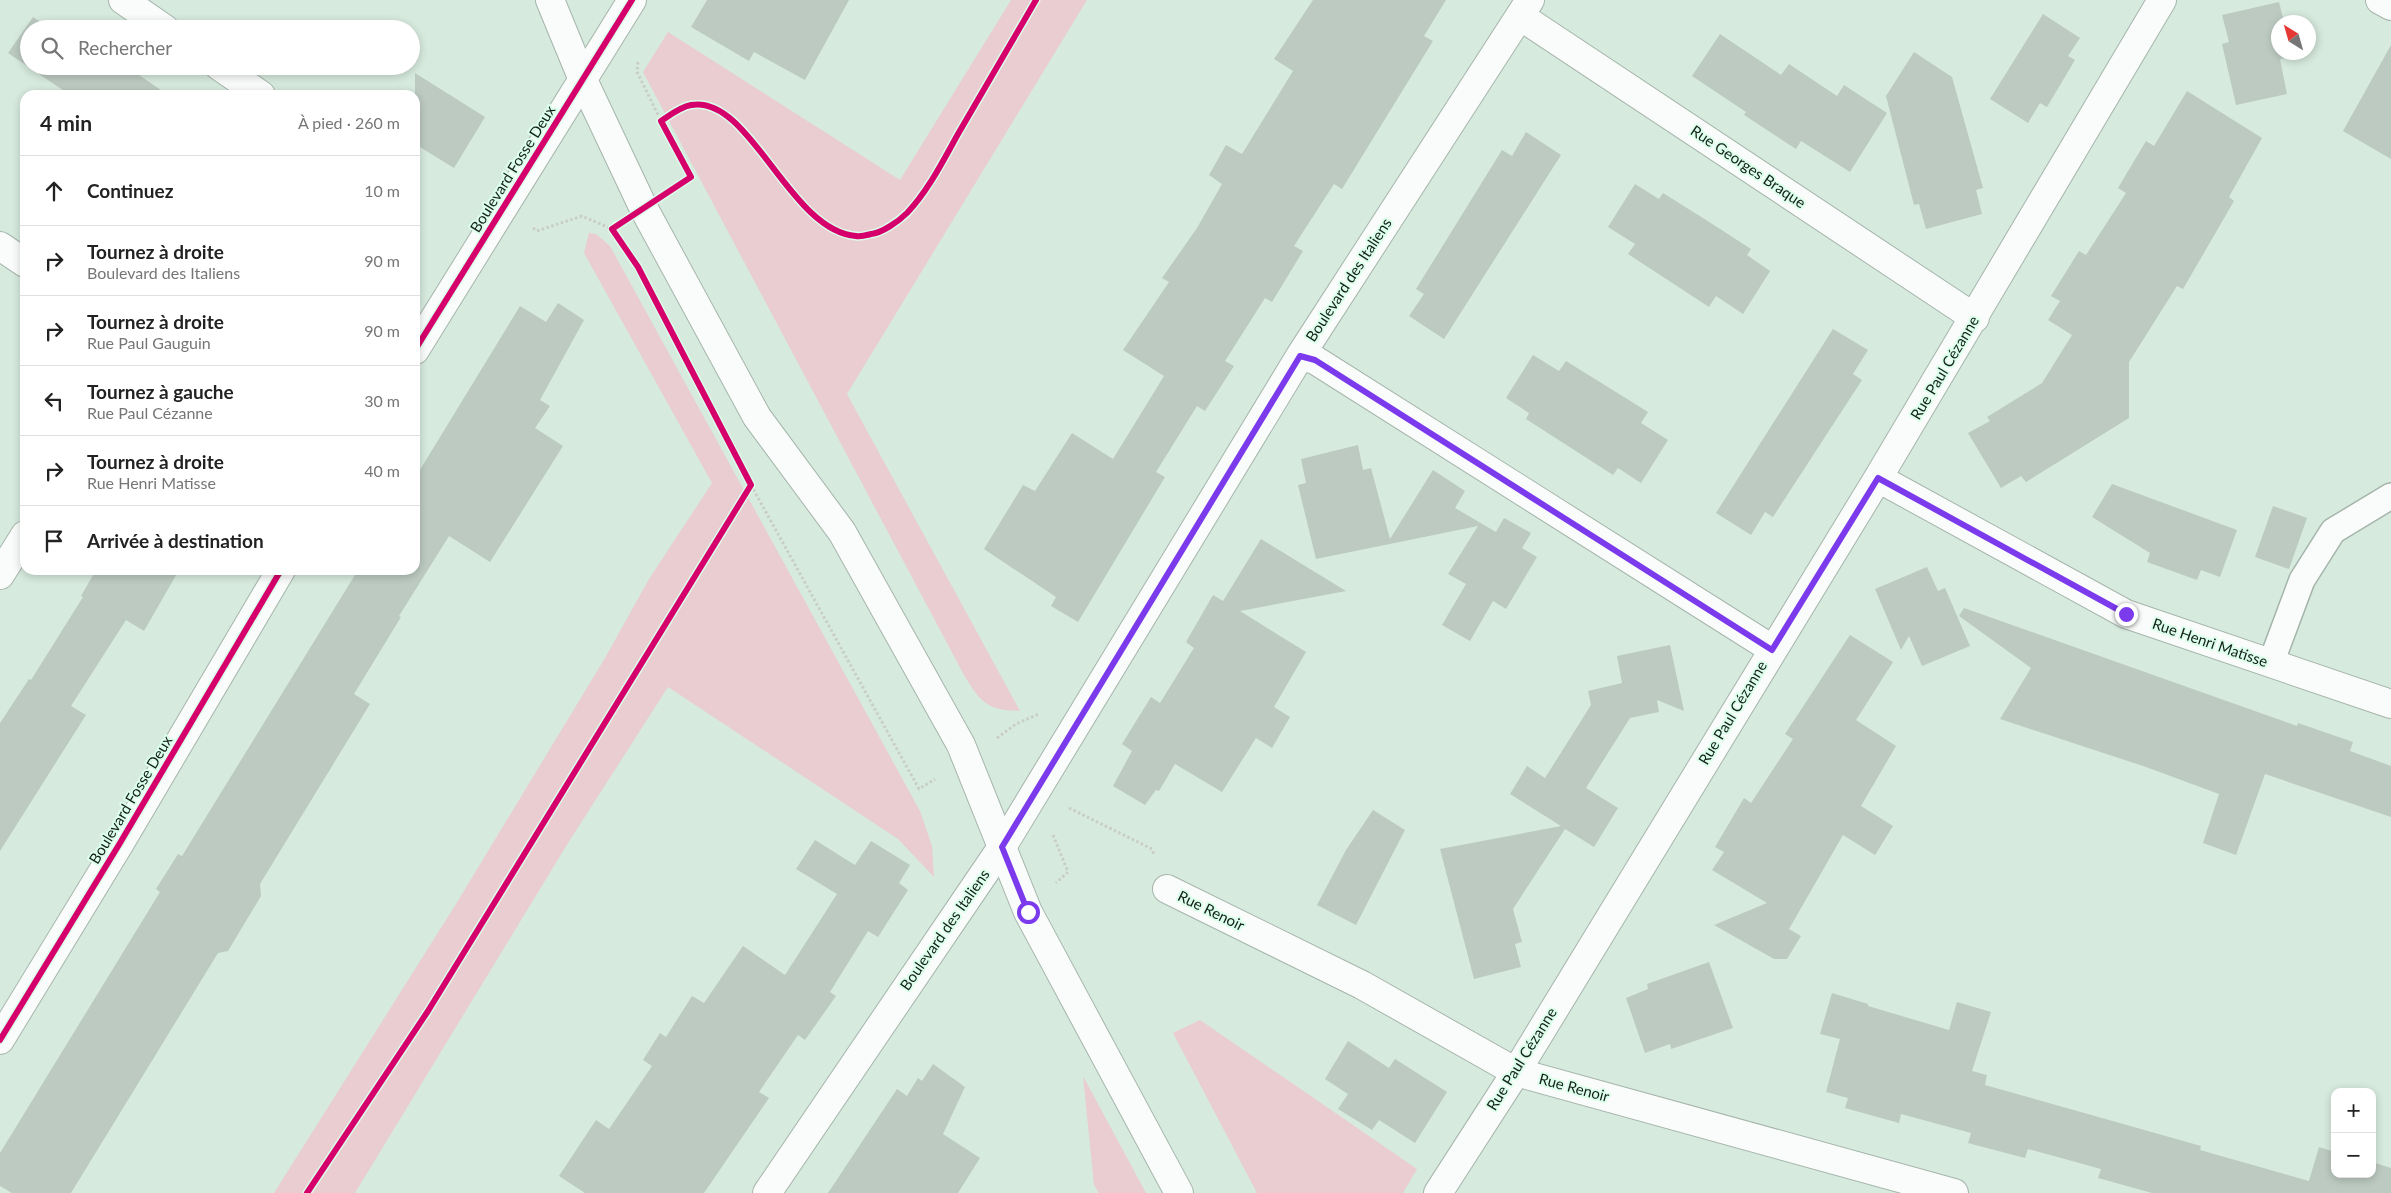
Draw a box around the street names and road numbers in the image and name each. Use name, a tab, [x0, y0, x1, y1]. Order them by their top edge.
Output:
street label: Boulevard Fosse Deux	[466, 101, 559, 235]
street label: Rue Georges Braque	[1688, 121, 1810, 211]
street label: Boulevard des Italiens	[1302, 214, 1395, 345]
street label: Rue Paul Cézanne	[1906, 312, 1982, 423]
street label: Rue Henri Matisse	[2150, 614, 2270, 670]
street label: Rue Paul Cézanne	[1694, 657, 1770, 768]
street label: Boulevard Fosse Deux	[85, 732, 176, 867]
street label: Boulevard des Italiens	[896, 865, 993, 993]
street label: Rue Renoir	[1175, 886, 1248, 934]
street label: Rue Paul Cézanne	[1482, 1004, 1560, 1113]
street label: Rue Renoir	[1537, 1069, 1612, 1105]

